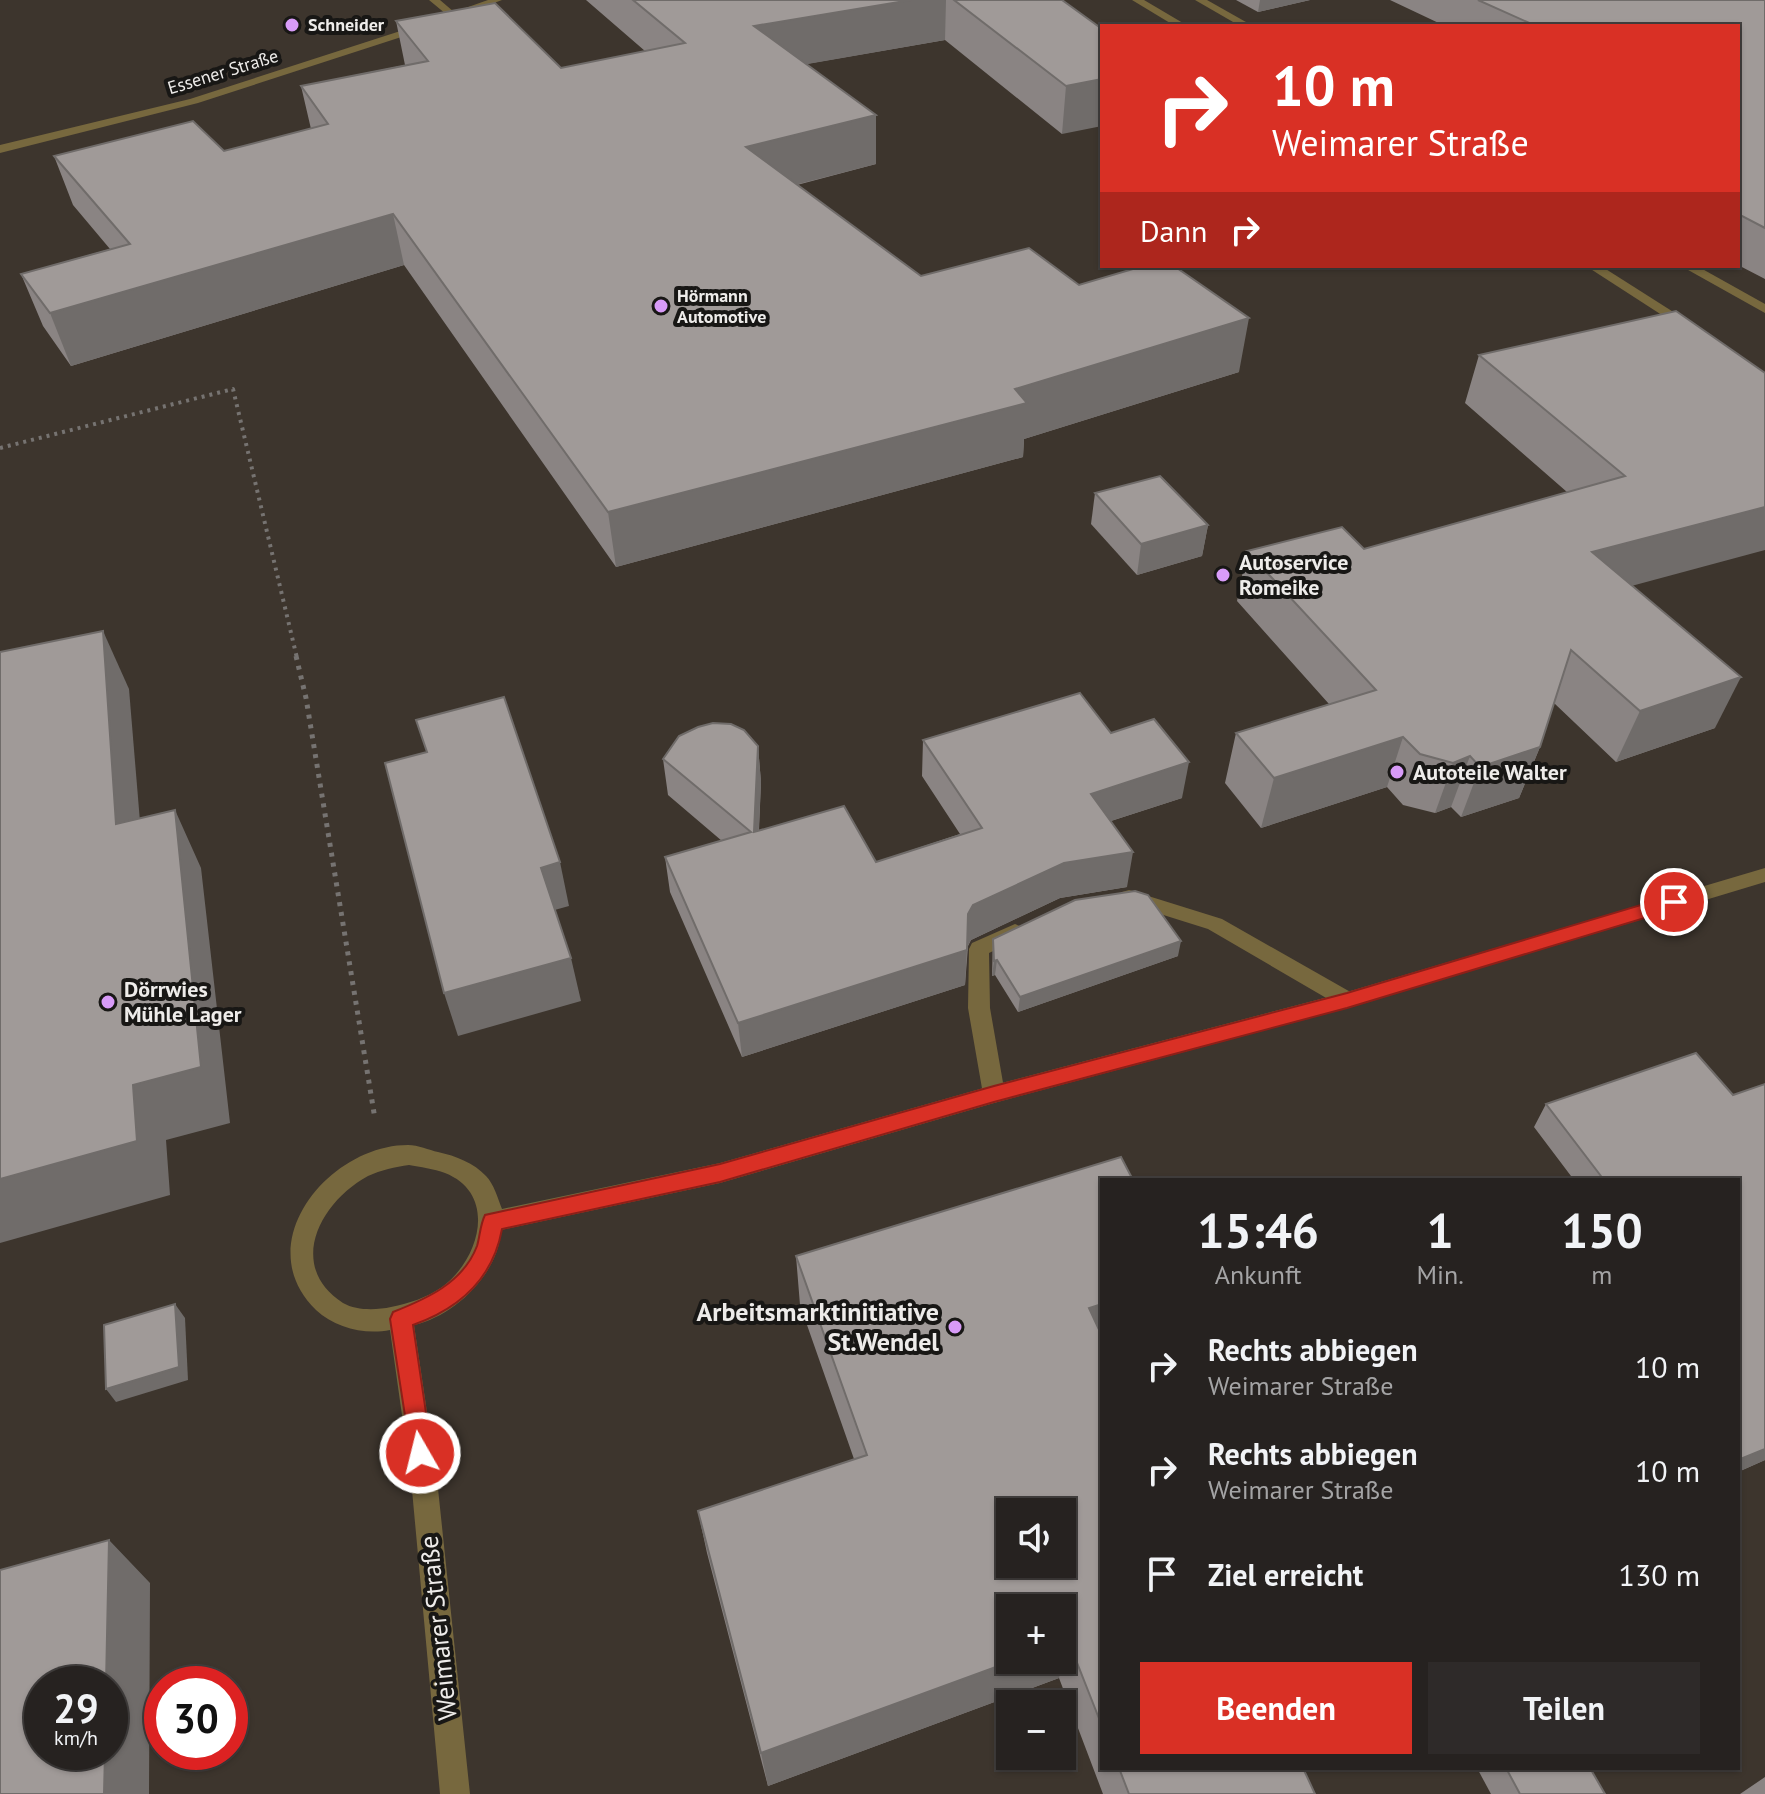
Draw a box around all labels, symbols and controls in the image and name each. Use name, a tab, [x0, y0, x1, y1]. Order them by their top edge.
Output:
place label: Schneider	[308, 13, 385, 36]
marker: Schneider	[283, 16, 301, 34]
street label: Essener Straße	[165, 44, 281, 99]
text: 10 m	[1272, 49, 1395, 121]
icon: right	[1140, 56, 1244, 160]
text: Weimarer Straße	[1272, 119, 1529, 166]
icon: right	[1223, 208, 1267, 252]
text: Dann	[1140, 211, 1207, 250]
place label: Hörmann Automotive	[677, 284, 766, 328]
marker: Hörmann Automotive	[652, 297, 670, 315]
place label: Autoservice Romeike	[1239, 548, 1348, 601]
marker: Autoservice Romeike	[1214, 566, 1232, 584]
place label: Autoteile Walter	[1413, 758, 1567, 786]
marker: Autoteile Walter	[1388, 763, 1406, 781]
pin	[1640, 868, 1708, 936]
icon: arrive	[1652, 880, 1696, 924]
place label: Dörrwies Mühle Lager	[124, 975, 242, 1028]
marker: Dörrwies Mühle Lager	[99, 993, 117, 1011]
text: 15:46	[1197, 1199, 1319, 1261]
text: 1	[1426, 1199, 1454, 1261]
text: 150	[1561, 1199, 1643, 1261]
text: Ankunft	[1215, 1258, 1302, 1291]
text: Min.	[1416, 1258, 1464, 1291]
text: m	[1591, 1258, 1612, 1291]
place label: Arbeitsmarktinitiative St.Wendel	[697, 1295, 939, 1358]
marker: Arbeitsmarktinitiative St.Wendel	[946, 1318, 964, 1336]
text: Rechts abbiegen	[1208, 1330, 1418, 1369]
icon: right	[1140, 1344, 1184, 1388]
text: 10 m	[1635, 1347, 1700, 1386]
text: Weimarer Straße	[1208, 1369, 1393, 1402]
position arrow	[378, 1411, 462, 1495]
text: Rechts abbiegen	[1208, 1434, 1418, 1473]
icon: right	[1140, 1448, 1184, 1492]
text: 10 m	[1635, 1451, 1700, 1490]
text: Weimarer Straße	[1208, 1473, 1393, 1506]
map controls	[996, 1498, 1076, 1770]
button: sound	[996, 1498, 1076, 1578]
street label: Weimarer Straße	[411, 1534, 464, 1722]
icon: arrive	[1140, 1552, 1184, 1596]
text: Ziel erreicht	[1208, 1555, 1363, 1594]
text: 130 m	[1619, 1555, 1700, 1594]
button: +	[996, 1594, 1076, 1674]
button: Beenden	[1140, 1662, 1412, 1754]
button: Teilen	[1428, 1662, 1700, 1754]
speed limit sign: 30	[144, 1666, 248, 1770]
text: 29	[53, 1682, 99, 1734]
button: −	[996, 1690, 1076, 1770]
text: km/h	[54, 1725, 98, 1751]

